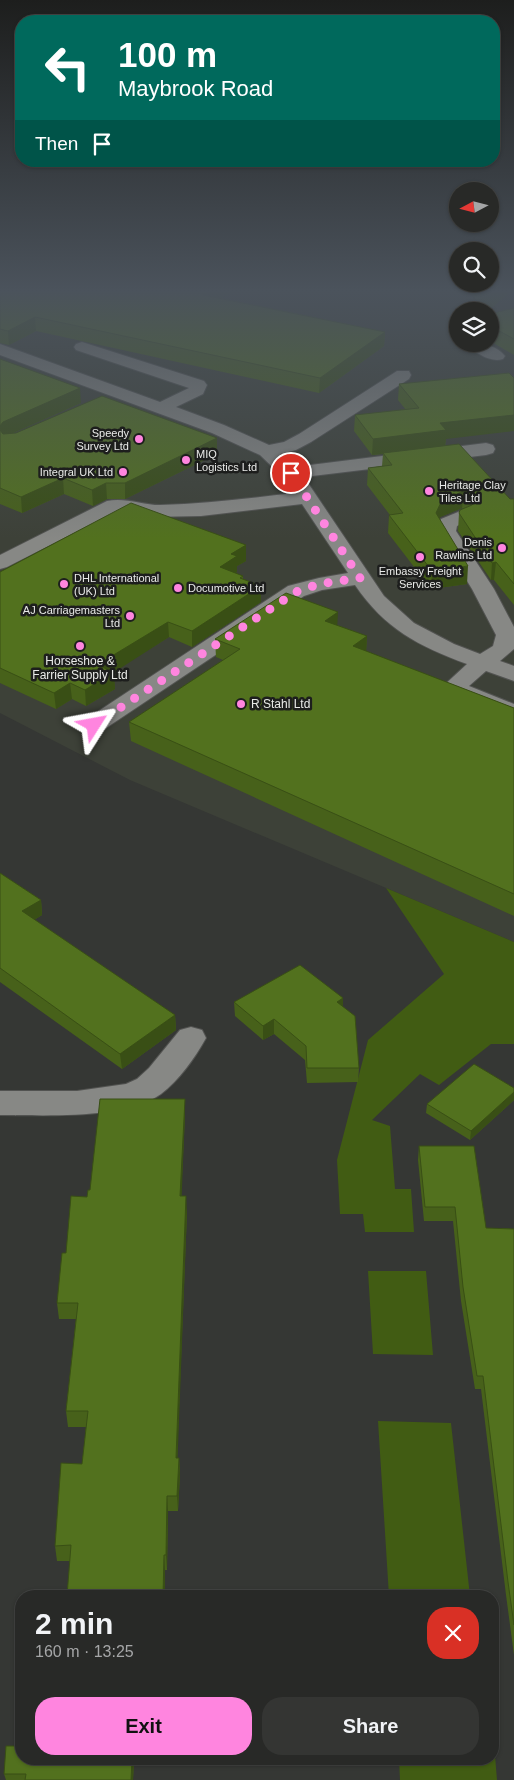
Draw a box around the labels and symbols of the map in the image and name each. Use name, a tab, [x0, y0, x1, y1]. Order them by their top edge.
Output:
north arrow	[449, 182, 499, 232]
place label: Speedy Survey Ltd	[76, 427, 129, 452]
marker: Speedy Survey Ltd	[133, 433, 145, 445]
place label: MIQ Logistics Ltd	[196, 448, 257, 473]
pin	[270, 452, 312, 494]
marker: MIQ Logistics Ltd	[180, 454, 192, 466]
place label: Integral UK Ltd	[40, 466, 113, 478]
marker: Integral UK Ltd	[117, 466, 129, 478]
place label: Heritage Clay Tiles Ltd	[439, 479, 506, 504]
marker: Heritage Clay Tiles Ltd	[423, 485, 435, 497]
place label: Denis Rawlins Ltd	[435, 536, 492, 561]
marker: Denis Rawlins Ltd	[496, 542, 508, 554]
marker: Embassy Freight Services	[414, 551, 426, 563]
place label: Embassy Freight Services	[379, 565, 461, 590]
place label: DHL International (UK) Ltd	[74, 572, 159, 597]
marker: DHL International (UK) Ltd	[58, 578, 70, 590]
marker: Documotive Ltd	[172, 582, 184, 594]
place label: Documotive Ltd	[188, 582, 264, 594]
place label: AJ Carriagemasters Ltd	[23, 604, 120, 629]
marker: AJ Carriagemasters Ltd	[124, 610, 136, 622]
marker: Horseshoe & Farrier Supply Ltd	[74, 640, 86, 652]
place label: Horseshoe & Farrier Supply Ltd	[32, 654, 128, 682]
place label: R Stahl Ltd	[251, 697, 310, 711]
position arrow	[67, 698, 119, 750]
marker: R Stahl Ltd	[235, 698, 247, 710]

